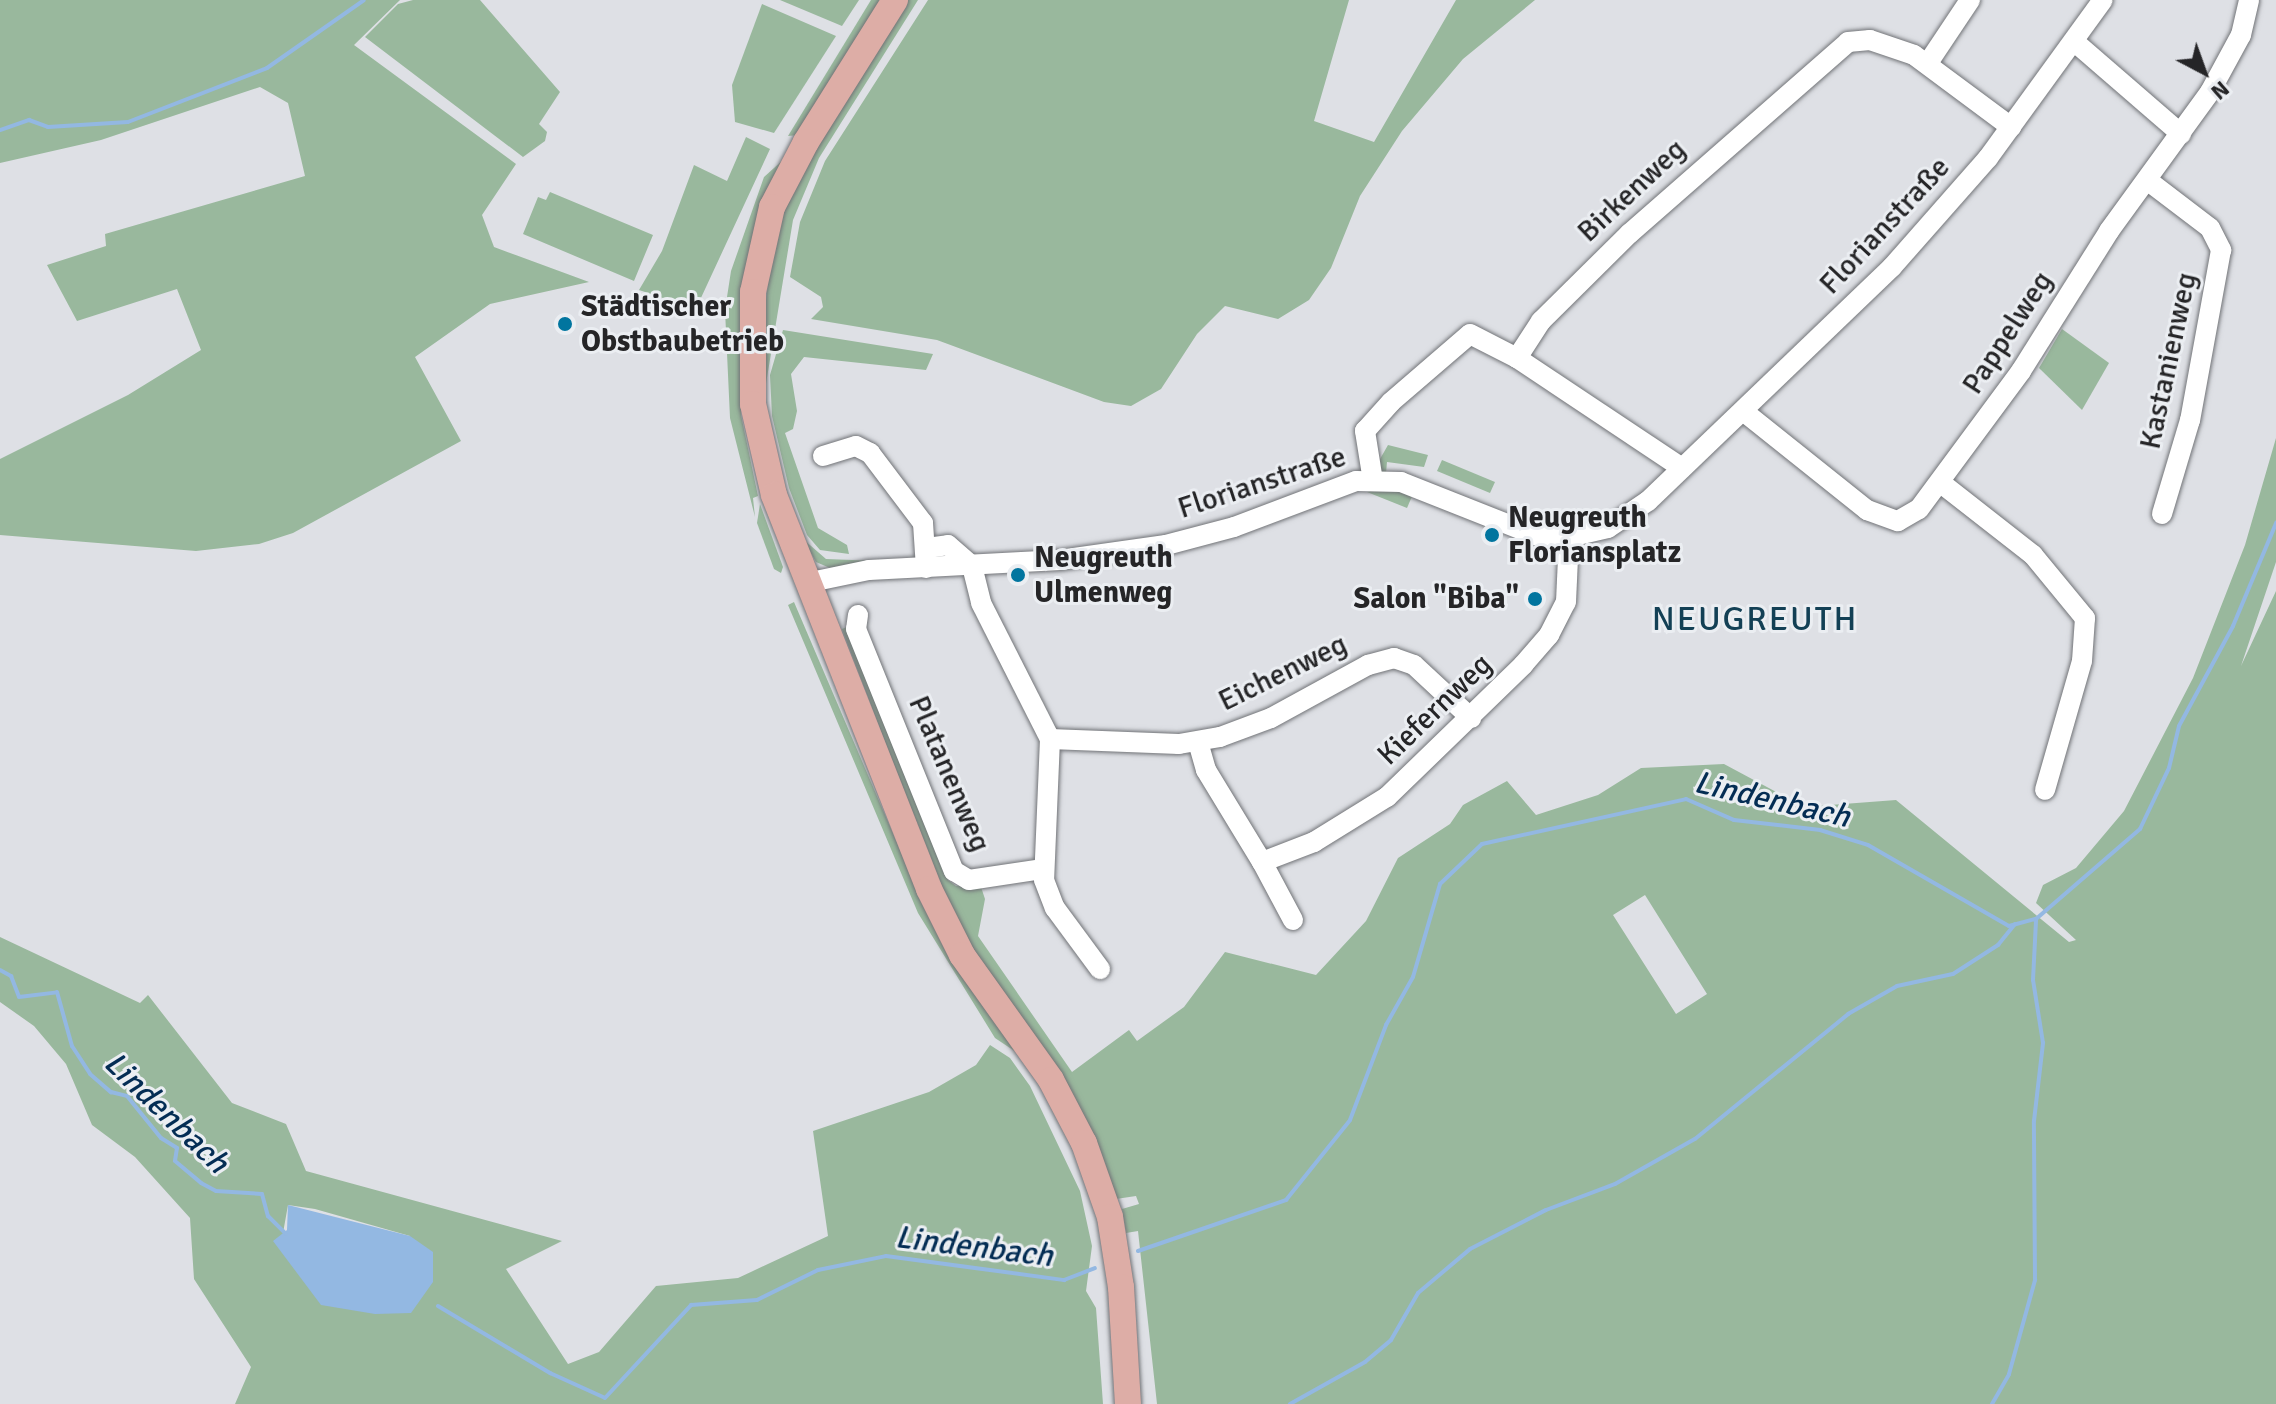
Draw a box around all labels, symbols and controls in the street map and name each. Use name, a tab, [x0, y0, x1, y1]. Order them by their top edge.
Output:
north arrow	[2164, 32, 2244, 112]
text: N	[2205, 75, 2235, 106]
street label: Birkenweg	[1570, 132, 1694, 250]
street label: Florianstraße	[1812, 150, 1958, 302]
street label: Pappelweg	[1955, 265, 2061, 401]
street label: Kastanienweg	[2133, 269, 2205, 453]
place label: Städtischer Obstbaubetrieb	[581, 289, 784, 360]
marker: Städtischer Obstbaubetrieb	[556, 315, 574, 333]
street label: Florianstraße	[1173, 439, 1351, 527]
place label: Neugreuth Floriansplatz	[1508, 500, 1681, 570]
marker: Neugreuth Floriansplatz	[1483, 526, 1501, 544]
place label: Neugreuth Ulmenweg	[1034, 540, 1173, 610]
marker: Neugreuth Ulmenweg	[1009, 566, 1027, 584]
place label: Salon "Biba"	[1354, 581, 1519, 617]
marker: Salon "Biba"	[1526, 590, 1544, 608]
district label: NEUGREUTH	[1652, 600, 1858, 640]
street label: Eichenweg	[1213, 626, 1353, 720]
street label: Kiefernweg	[1370, 647, 1500, 773]
street label: Platanenweg	[900, 691, 998, 857]
water label: Lindenbach	[1691, 764, 1853, 836]
water label: Lindenbach	[96, 1044, 236, 1182]
water label: Lindenbach	[893, 1218, 1055, 1276]

